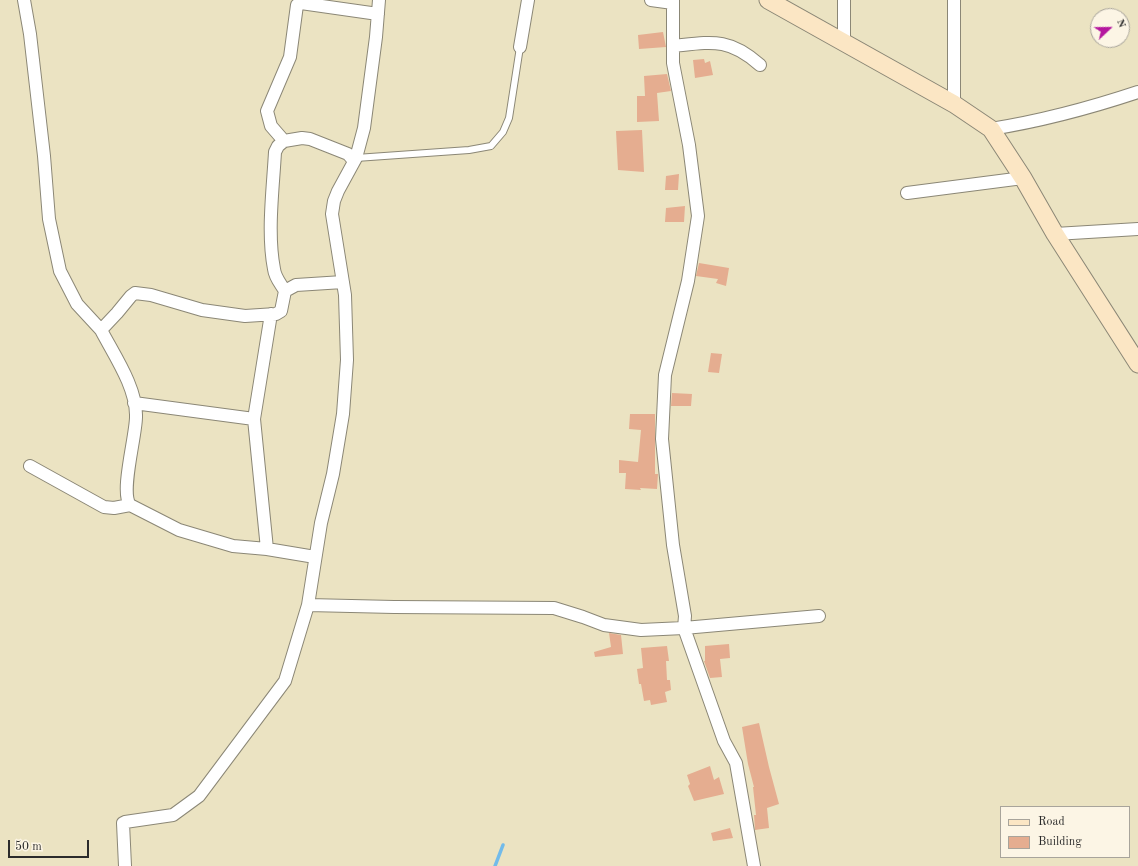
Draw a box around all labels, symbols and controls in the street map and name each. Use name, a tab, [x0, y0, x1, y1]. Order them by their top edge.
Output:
north arrow	[1090, 8, 1130, 48]
text: N	[1114, 18, 1127, 30]
legend	[1000, 806, 1130, 858]
text: Road	[1038, 816, 1065, 828]
scale bar	[10, 832, 91, 858]
text: Building	[1038, 836, 1082, 848]
text: 50 m	[15, 841, 42, 853]

